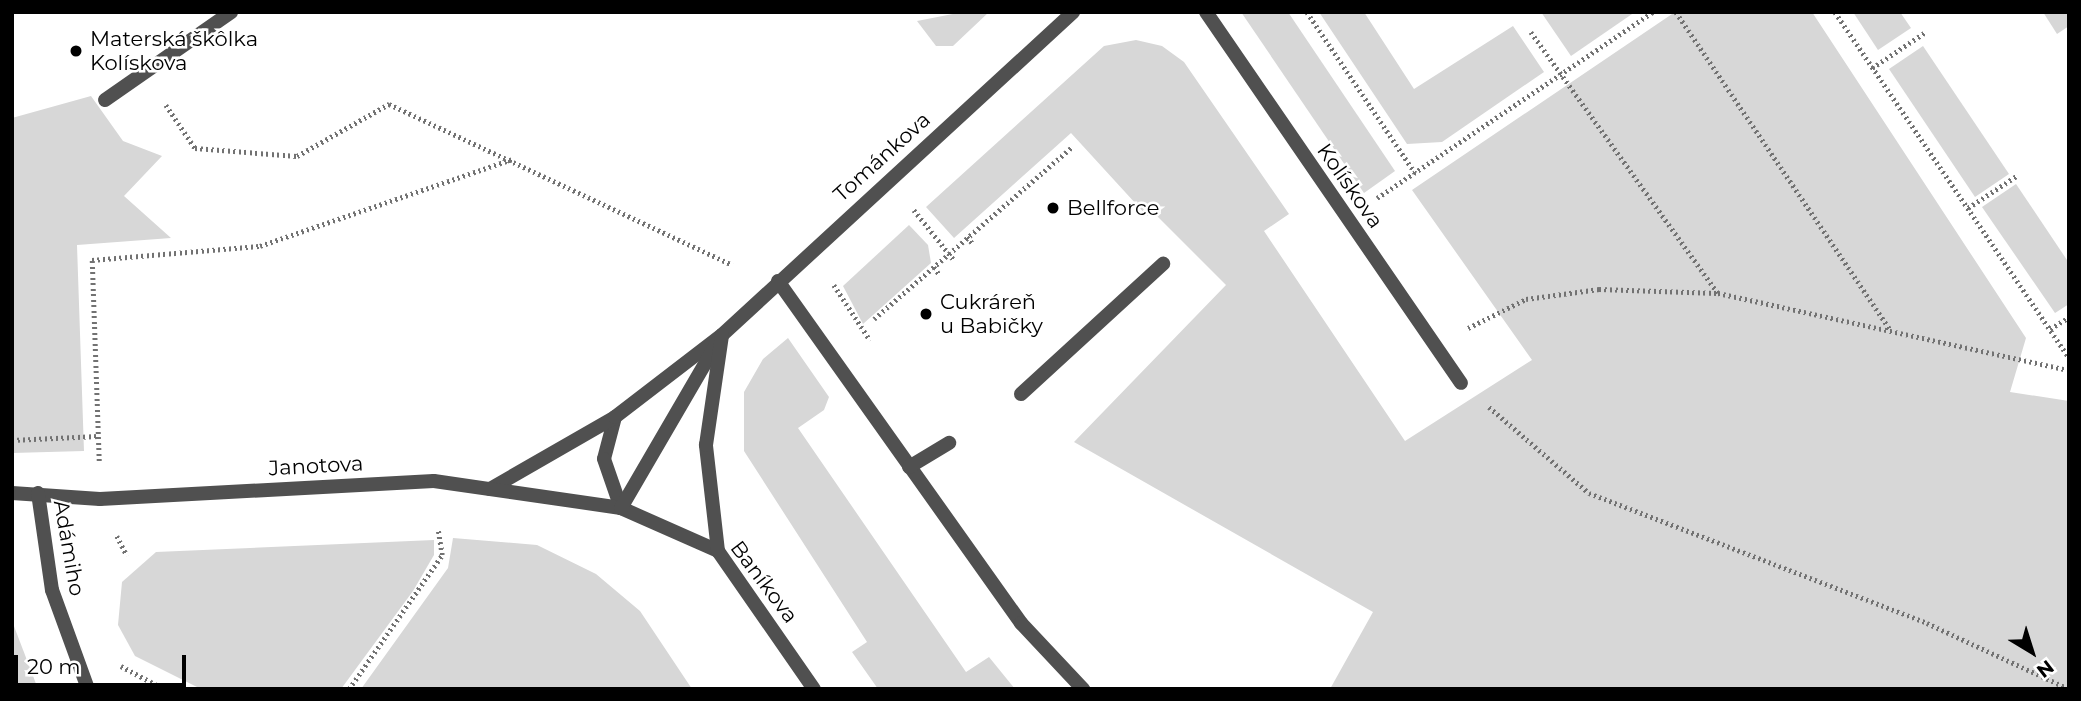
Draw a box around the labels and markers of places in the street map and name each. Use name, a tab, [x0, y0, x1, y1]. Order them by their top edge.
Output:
place label: Materská škôlka Kolískova	[90, 26, 258, 76]
marker: Materská škôlka Kolískova	[68, 43, 84, 59]
place label: Bellforce	[1067, 195, 1159, 221]
marker: Bellforce	[1045, 200, 1061, 216]
place label: Cukráreň u Babičky	[940, 289, 1043, 339]
marker: Cukráreň u Babičky	[918, 306, 934, 322]

